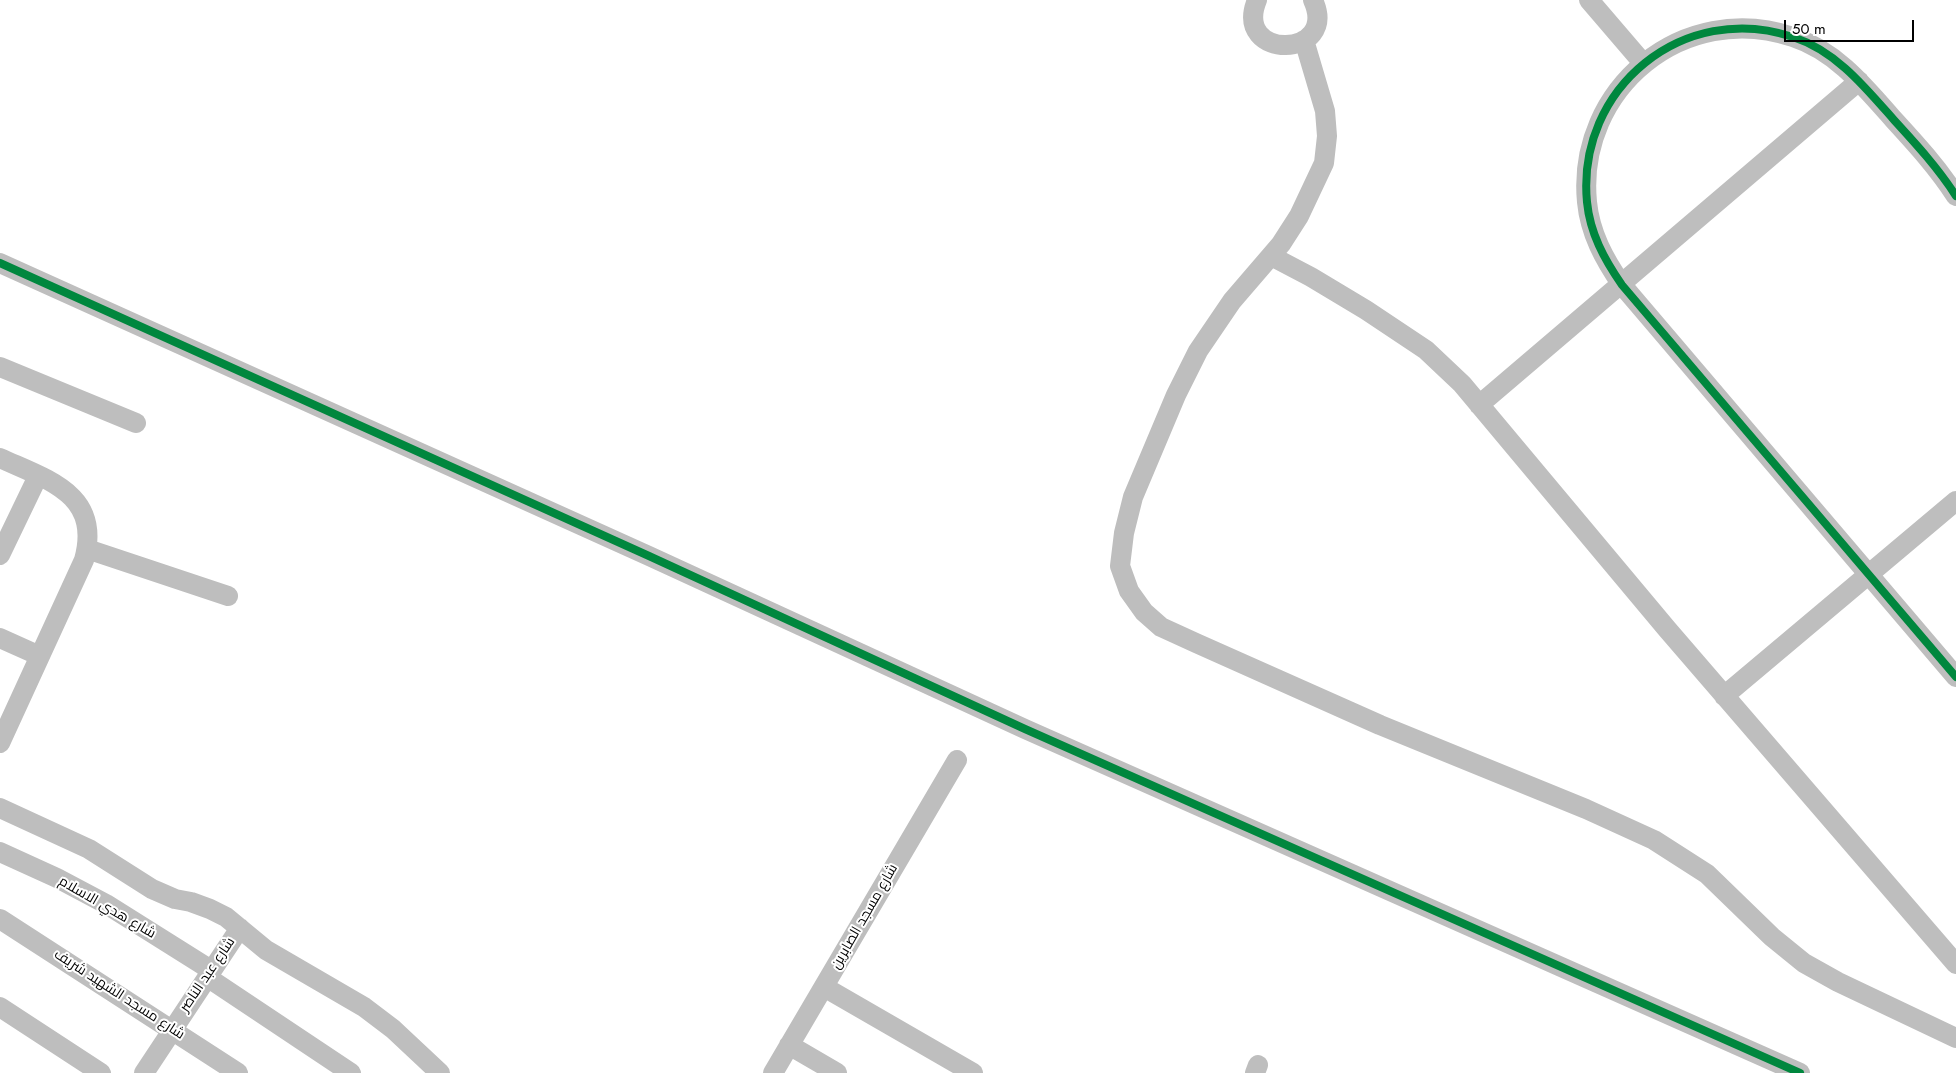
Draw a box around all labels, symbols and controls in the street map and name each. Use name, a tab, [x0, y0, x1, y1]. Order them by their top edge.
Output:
scale bar	[1786, 10, 1916, 42]
text: 50 m	[1792, 18, 1826, 40]
street label: شارع مسجد الصابرين	[828, 861, 902, 973]
street label: شارع هدي الاسلام	[56, 873, 158, 943]
street label: شارع عبد الناصر	[177, 934, 239, 1016]
street label: شارع مسجد الشهيد شريف	[51, 946, 187, 1044]

